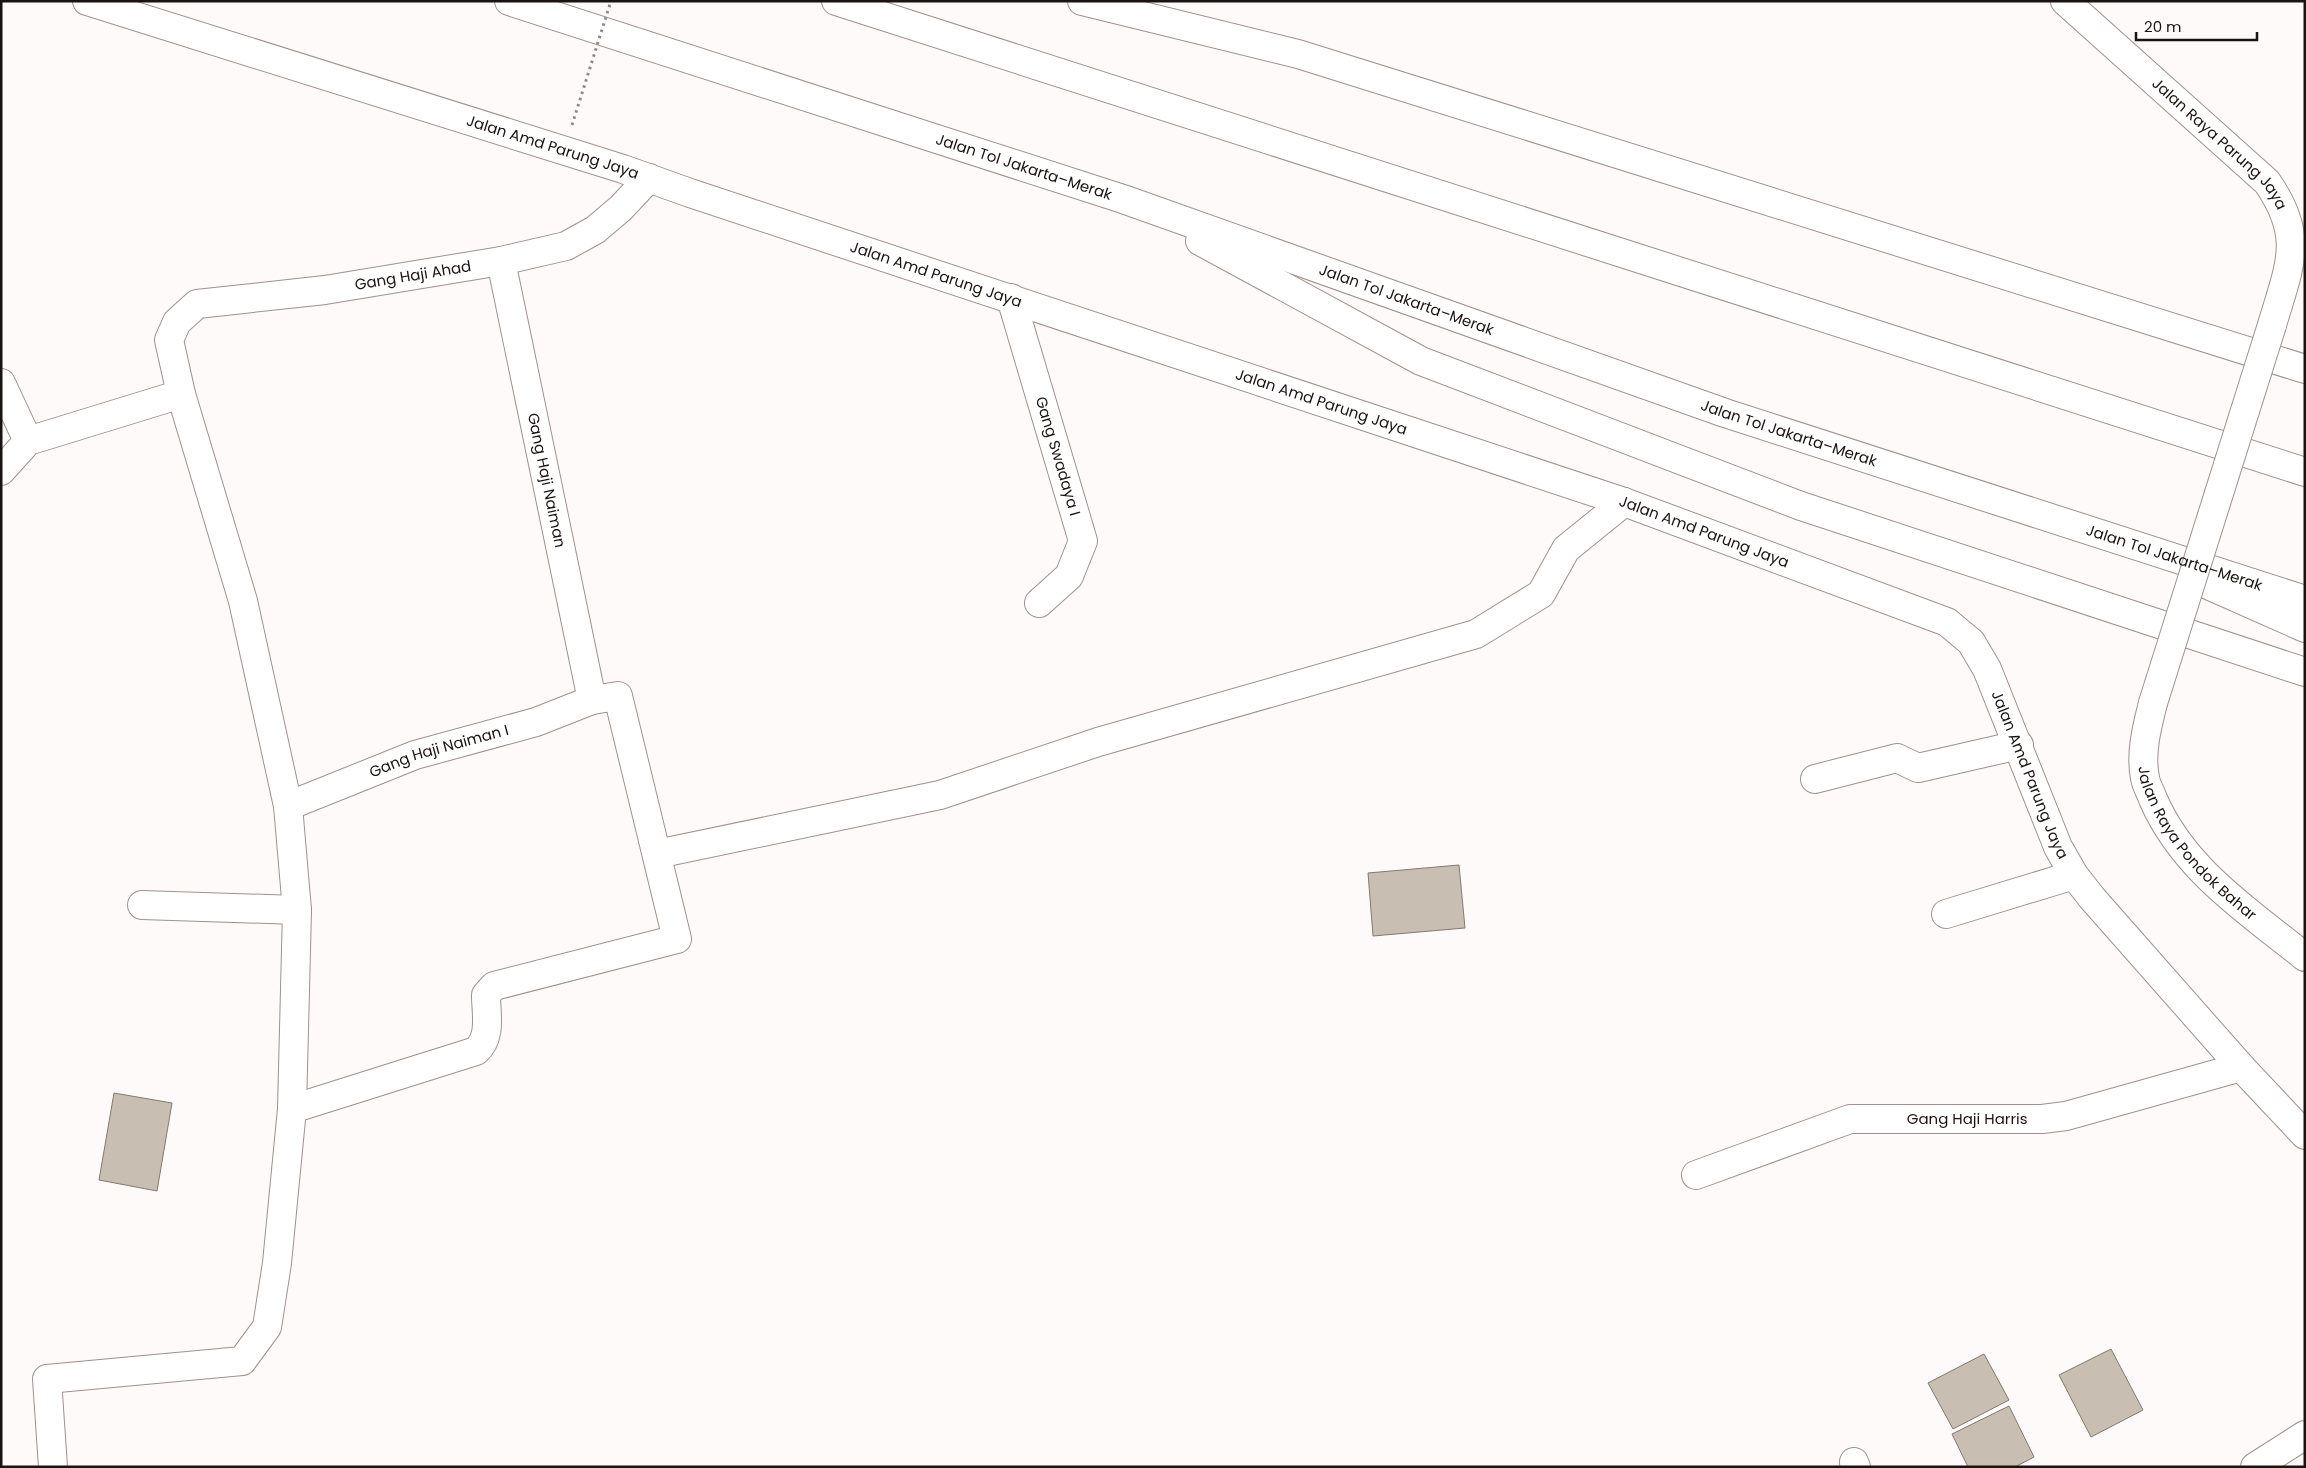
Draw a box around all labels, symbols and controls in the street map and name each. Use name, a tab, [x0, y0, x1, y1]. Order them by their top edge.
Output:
scale bar	[2136, 10, 2257, 42]
text: 20 m	[2144, 16, 2182, 37]
street label: Jalan Raya Parung Jaya	[2148, 73, 2292, 213]
street label: Jalan Amd Parung Jaya	[464, 110, 642, 184]
street label: Jalan Tol Jakarta–Merak	[933, 128, 1115, 205]
street label: Jalan Amd Parung Jaya	[848, 236, 1025, 312]
street label: Gang Haji Ahad	[353, 255, 473, 295]
street label: Jalan Tol Jakarta–Merak	[1316, 259, 1497, 340]
street label: Jalan Amd Parung Jaya	[1233, 363, 1410, 440]
street label: Gang Swadaya I	[1031, 394, 1086, 518]
street label: Jalan Tol Jakarta–Merak	[1698, 394, 1880, 471]
street label: Gang Haji Naiman	[523, 411, 571, 550]
street label: Jalan Amd Parung Jaya	[1617, 490, 1792, 572]
street label: Jalan Tol Jakarta–Merak	[2084, 519, 2265, 596]
street label: Jalan Amd Parung Jaya	[1987, 687, 2074, 863]
street label: Gang Haji Naiman I	[366, 719, 511, 782]
street label: Jalan Raya Pondok Bahar	[2133, 765, 2261, 925]
street label: Gang Haji Harris	[1907, 1108, 2028, 1129]

